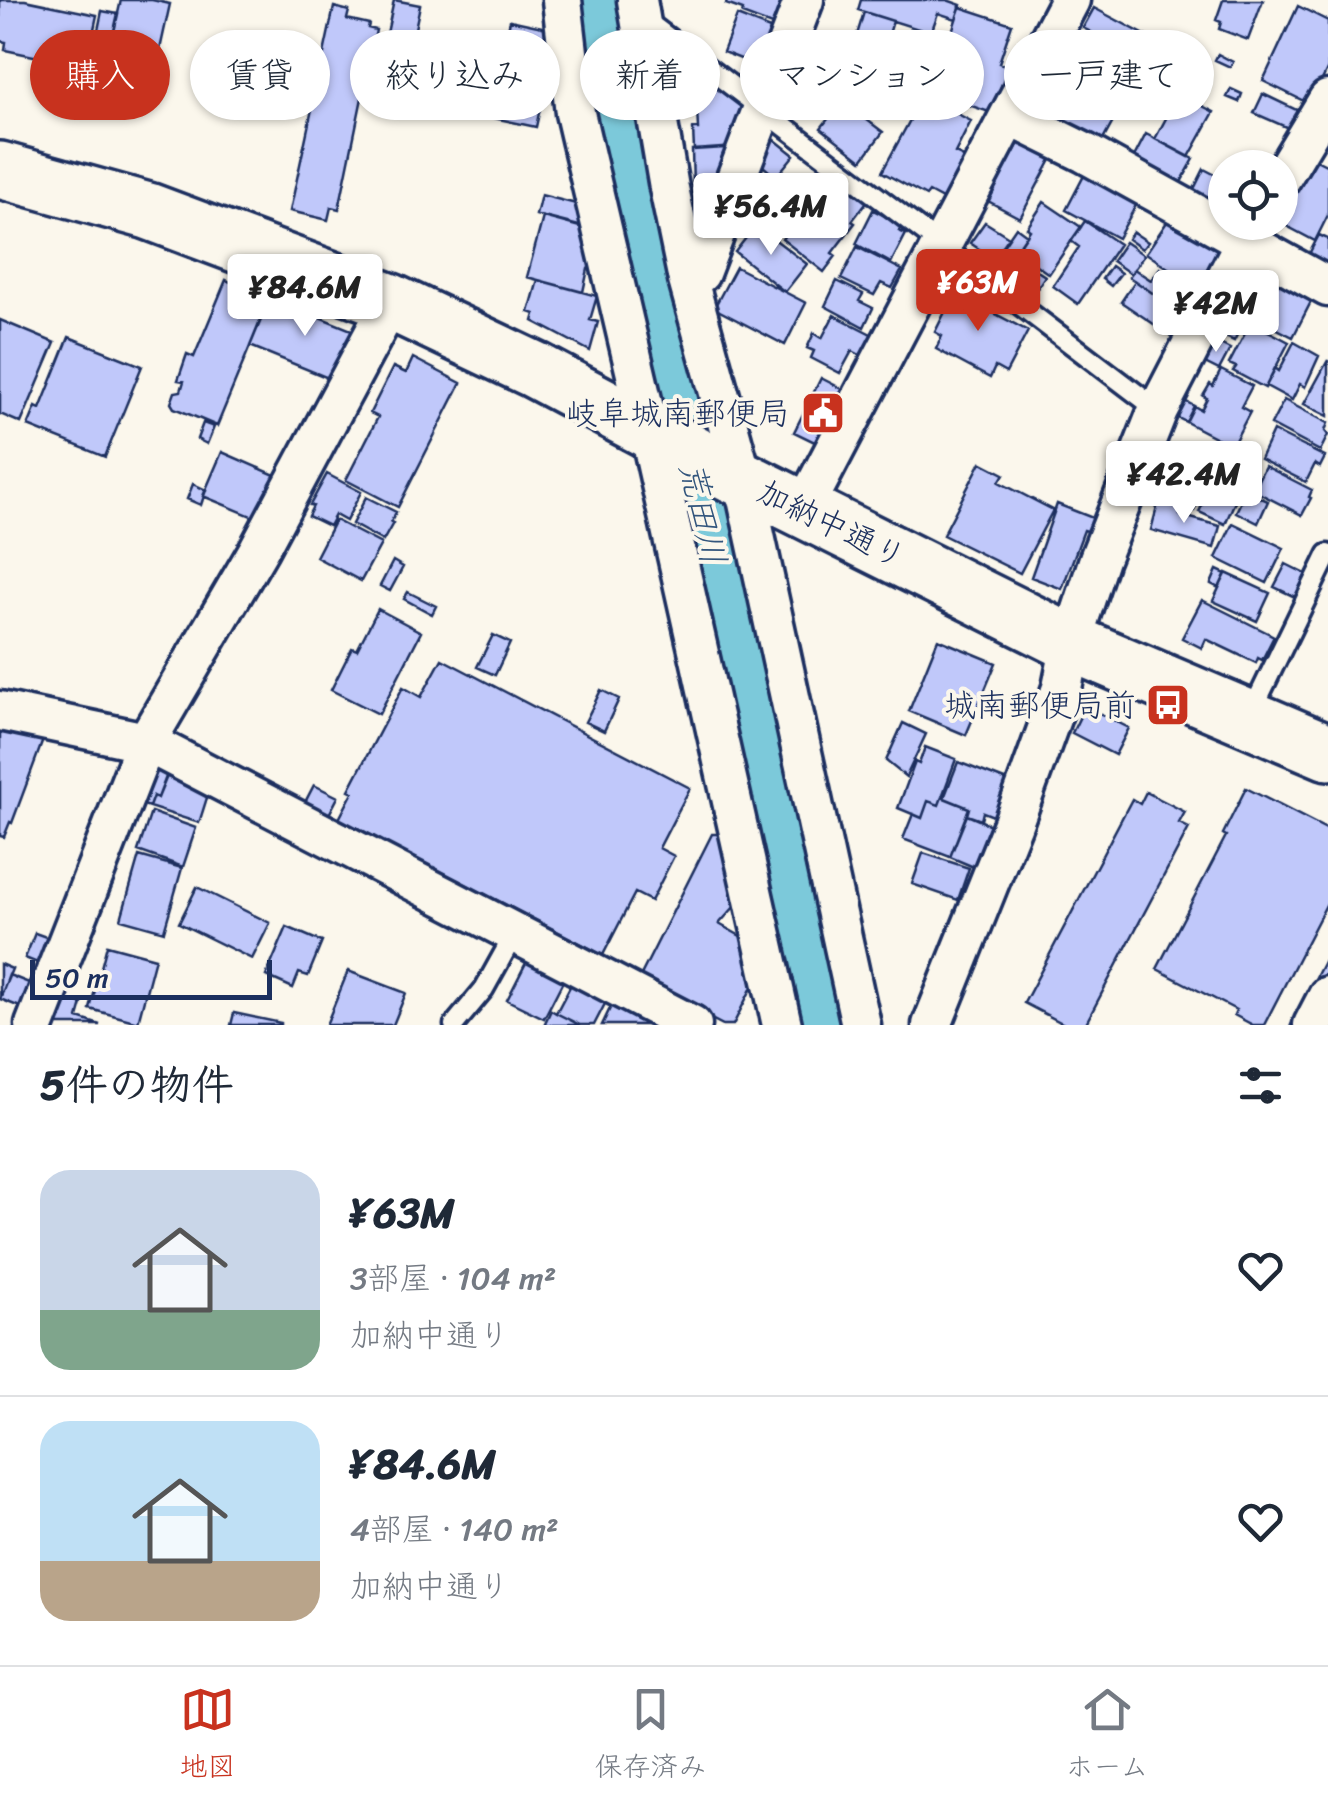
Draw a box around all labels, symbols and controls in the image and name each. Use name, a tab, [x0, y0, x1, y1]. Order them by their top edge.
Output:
chip: 購入	[30, 30, 170, 120]
chip: 賃貸	[190, 30, 330, 120]
chip: 絞り込み	[350, 30, 560, 120]
chip: 新着	[580, 30, 720, 120]
chip: マンション	[740, 30, 984, 120]
chip: 一戸建て	[1004, 30, 1214, 120]
map controls	[1208, 150, 1298, 240]
button: locate	[1208, 150, 1298, 240]
pin: ¥56.4M	[690, 173, 852, 258]
text: ¥56.4M	[715, 177, 827, 234]
pin: ¥63M	[919, 249, 1037, 334]
text: ¥63M	[938, 253, 1018, 310]
pin: ¥84.6M	[224, 254, 386, 339]
text: ¥84.6M	[249, 258, 361, 315]
pin: ¥42M	[1157, 270, 1275, 355]
text: ¥42M	[1175, 274, 1257, 331]
place label: 岐阜城南郵便局	[566, 385, 790, 442]
public building icon: 岐阜城南郵便局	[800, 390, 846, 436]
pin: ¥42.4M	[1103, 441, 1265, 526]
text: ¥42.4M	[1128, 445, 1240, 502]
water label: 荒田川	[661, 455, 745, 571]
street label: 加納中通り	[747, 464, 916, 585]
place label: 城南郵便局前	[944, 677, 1136, 734]
bus stop icon: 城南郵便局前	[1145, 682, 1191, 728]
text: 50 m	[45, 953, 109, 1002]
scale bar	[30, 955, 272, 1000]
text: 5件の物件	[40, 1048, 234, 1122]
icon: filters	[1233, 1058, 1288, 1113]
text: ¥63M	[350, 1176, 455, 1250]
icon: home	[120, 1210, 240, 1330]
icon: heart	[1233, 1243, 1288, 1298]
text: 3部屋 · 104 m²	[350, 1250, 556, 1307]
text: 加納中通り	[350, 1307, 510, 1364]
text: ¥84.6M	[350, 1427, 496, 1501]
icon: home	[120, 1461, 240, 1581]
icon: heart	[1233, 1494, 1288, 1549]
text: 4部屋 · 140 m²	[350, 1501, 559, 1558]
text: 加納中通り	[350, 1558, 510, 1615]
tab: 地図	[180, 1682, 236, 1791]
tab: 保存済み	[595, 1682, 707, 1791]
tab: ホーム	[1066, 1682, 1148, 1791]

